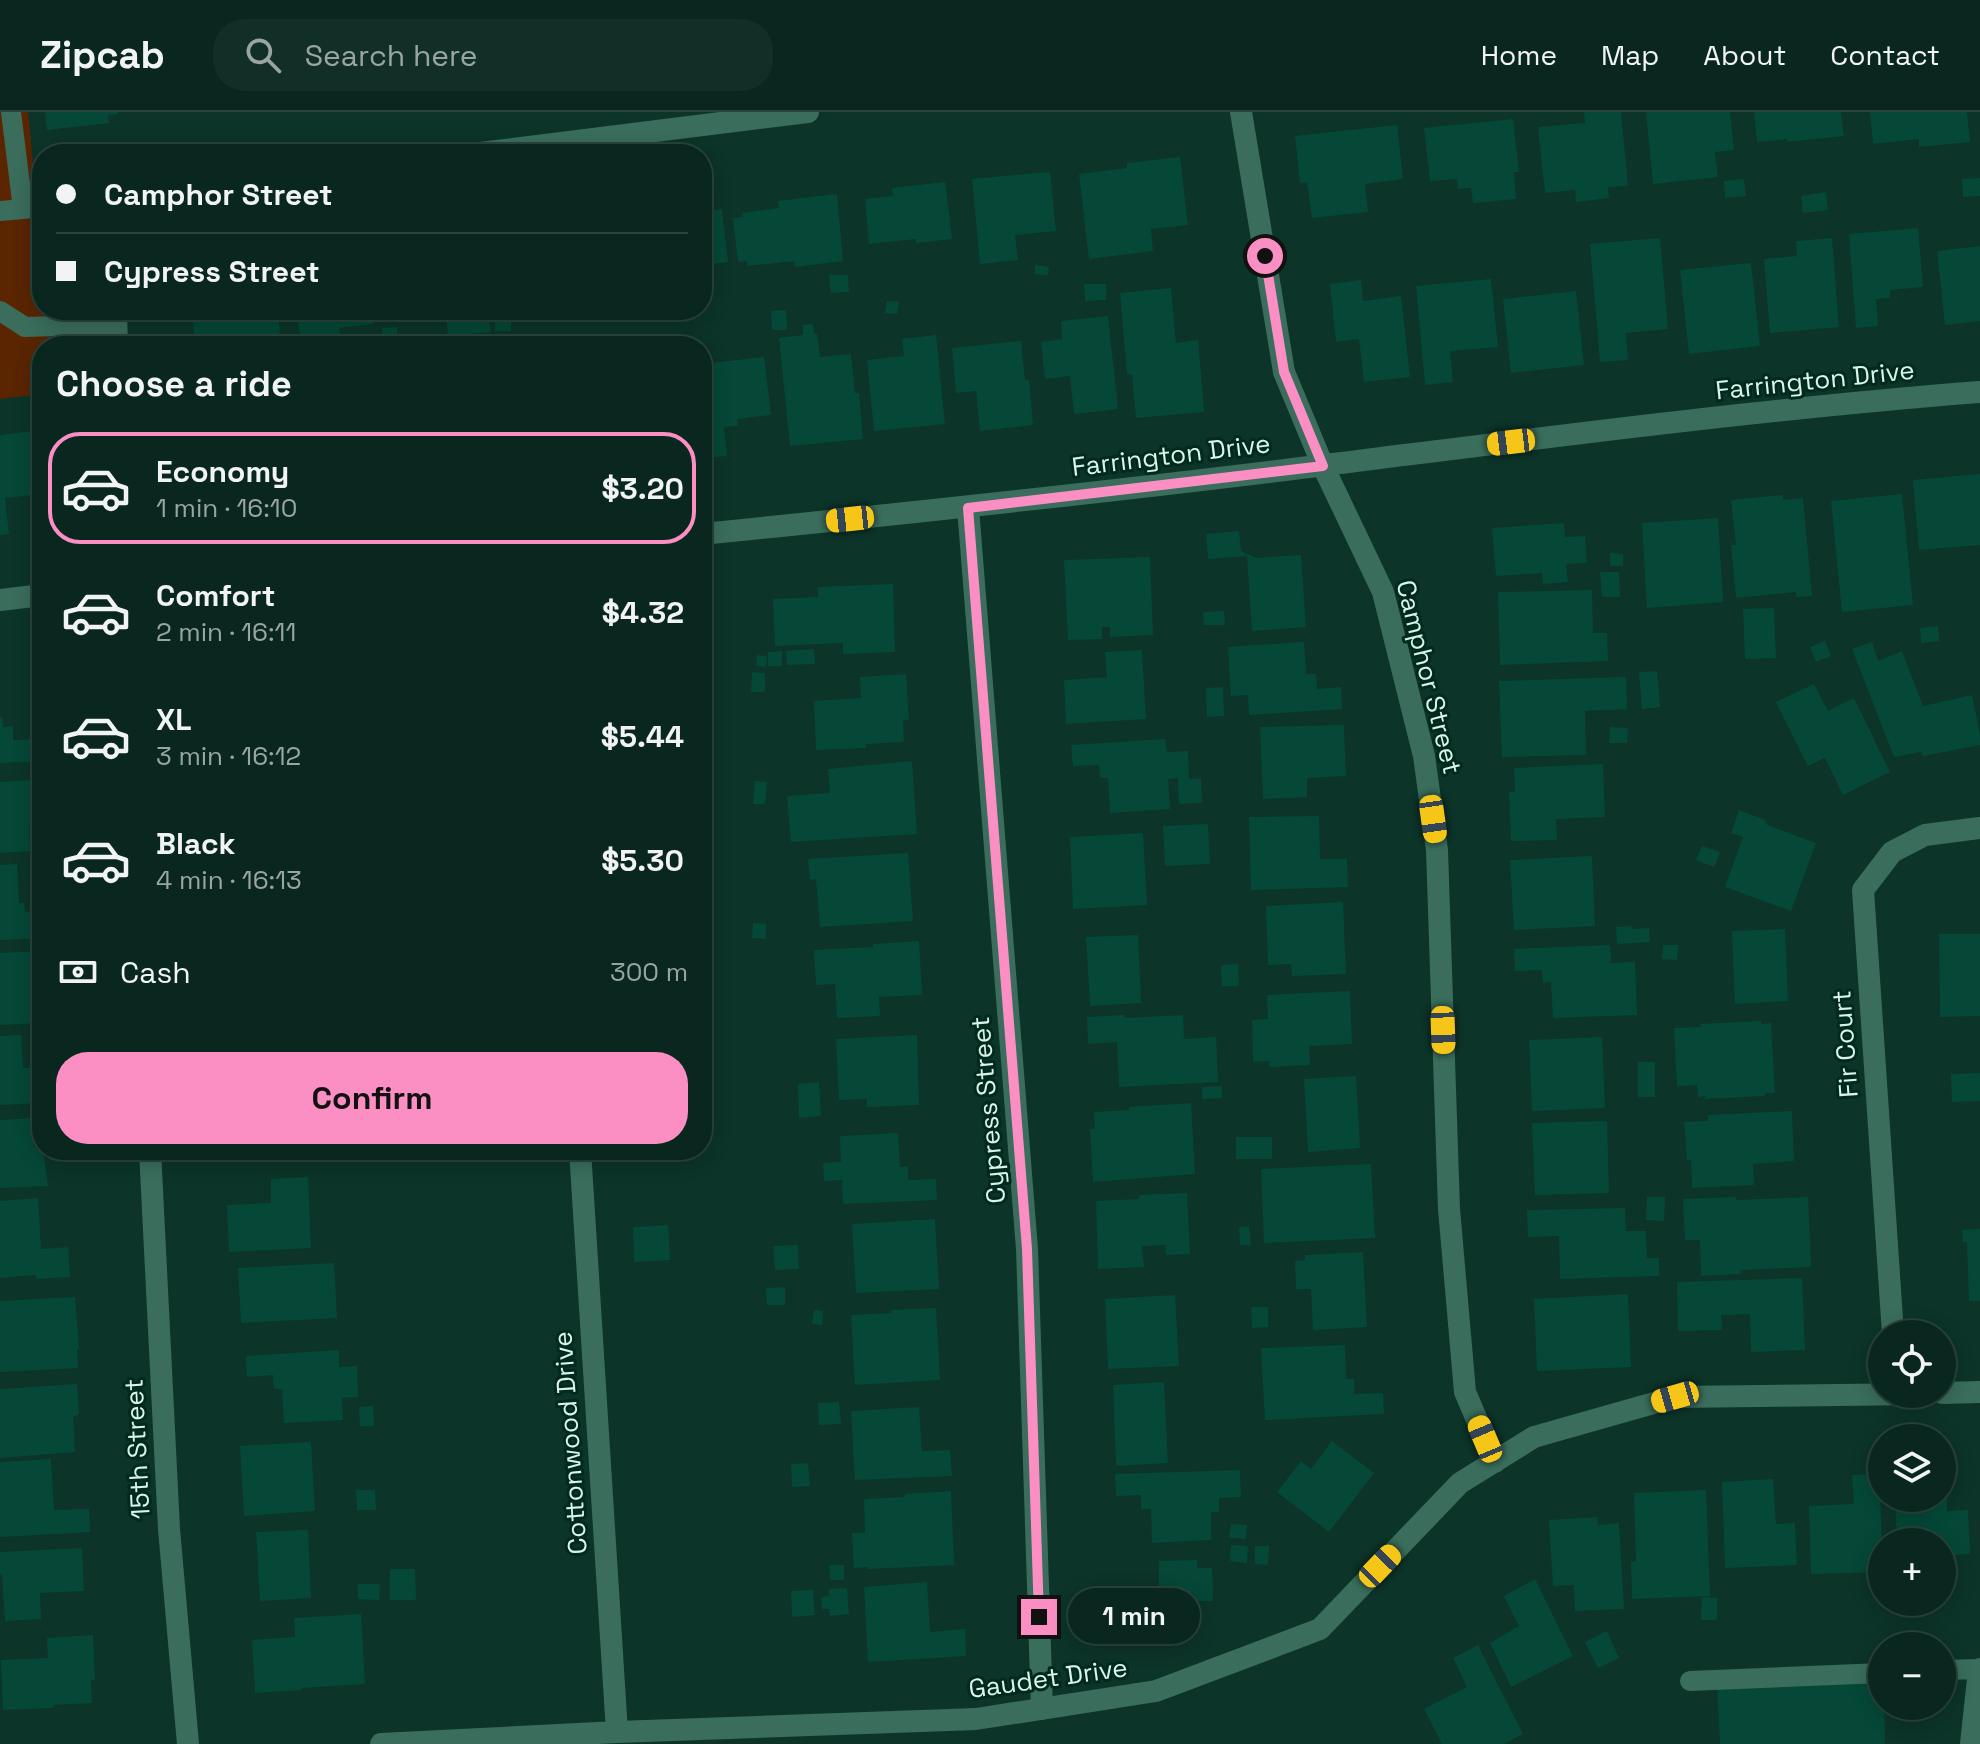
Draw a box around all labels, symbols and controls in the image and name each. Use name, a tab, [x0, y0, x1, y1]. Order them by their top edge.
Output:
search box	[213, 19, 773, 91]
text: Zipcab	[40, 31, 165, 79]
icon: search	[241, 33, 285, 77]
text: Search here	[305, 36, 478, 75]
text: Home	[1481, 37, 1557, 73]
text: Map	[1601, 37, 1659, 73]
text: About	[1703, 37, 1786, 73]
text: Contact	[1830, 37, 1940, 73]
text: Camphor Street	[104, 175, 333, 214]
route start	[1247, 238, 1283, 274]
text: Cypress Street	[104, 252, 320, 291]
street label: Farrington Drive	[1714, 353, 1916, 407]
text: Choose a ride	[56, 361, 292, 407]
street label: Farrington Drive	[1070, 426, 1272, 484]
car	[1486, 427, 1536, 457]
icon: car	[60, 452, 132, 524]
text: Economy	[156, 452, 289, 491]
text: $3.20	[601, 469, 684, 508]
text: 1 min · 16:10	[156, 491, 297, 525]
car	[825, 505, 875, 533]
icon: car	[60, 576, 132, 648]
text: Comfort	[156, 576, 275, 615]
street label: Camphor Street	[1388, 576, 1470, 778]
text: $4.32	[602, 593, 684, 632]
text: 2 min · 16:11	[156, 615, 296, 649]
icon: car	[60, 700, 132, 772]
text: XL	[156, 700, 192, 739]
text: $5.44	[601, 717, 684, 756]
text: 3 min · 16:12	[156, 739, 301, 773]
car	[1418, 794, 1448, 844]
icon: car	[60, 824, 132, 896]
text: Black	[156, 824, 235, 863]
text: $5.30	[601, 841, 684, 880]
text: 4 min · 16:13	[156, 863, 302, 897]
icon: cash	[56, 950, 100, 994]
text: Cash	[120, 953, 191, 992]
text: 300 m	[610, 955, 688, 989]
street label: Fir Court	[1824, 989, 1866, 1099]
car	[1430, 1006, 1456, 1054]
street label: Cypress Street	[963, 1015, 1013, 1205]
button: Confirm	[56, 1052, 688, 1144]
map controls	[1868, 1320, 1956, 1720]
button: locate	[1868, 1320, 1956, 1408]
street label: Cottonwood Drive	[545, 1330, 595, 1556]
street label: 15th Street	[116, 1378, 158, 1520]
car	[1649, 1379, 1701, 1415]
car	[1465, 1412, 1505, 1466]
button: layers	[1868, 1424, 1956, 1512]
button: +	[1868, 1528, 1956, 1616]
car	[1355, 1540, 1405, 1592]
callout: 1 min	[1067, 1589, 1199, 1645]
route end	[1021, 1599, 1057, 1635]
text: 1 min	[1102, 1599, 1166, 1633]
button: −	[1868, 1632, 1956, 1720]
street label: Gaudet Drive	[966, 1650, 1130, 1706]

